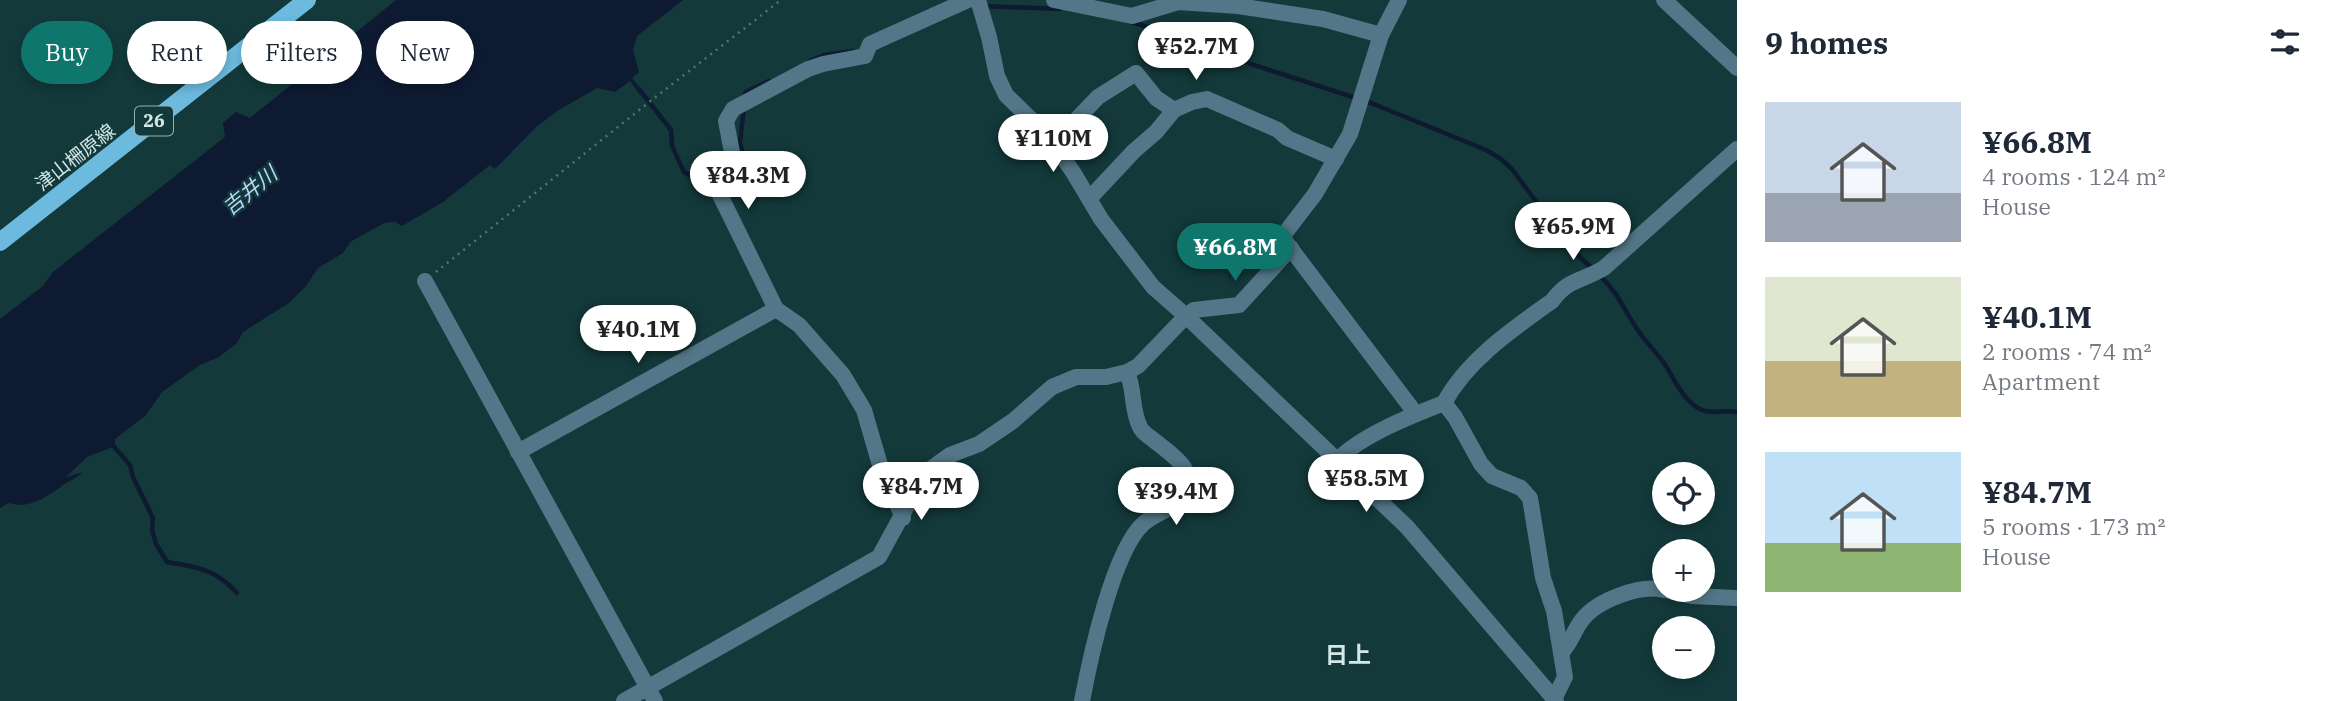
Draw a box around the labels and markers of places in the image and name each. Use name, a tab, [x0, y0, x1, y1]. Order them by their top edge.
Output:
pin: ¥52.7M	[1139, 22, 1253, 82]
pin: ¥110M	[1004, 114, 1102, 174]
pin: ¥84.3M	[691, 152, 805, 211]
pin: ¥65.9M	[1516, 202, 1630, 262]
pin: ¥66.8M	[1178, 224, 1292, 283]
pin: ¥40.1M	[581, 306, 695, 365]
pin: ¥58.5M	[1309, 454, 1423, 514]
pin: ¥84.7M	[864, 462, 978, 522]
pin: ¥39.4M	[1119, 468, 1233, 527]

